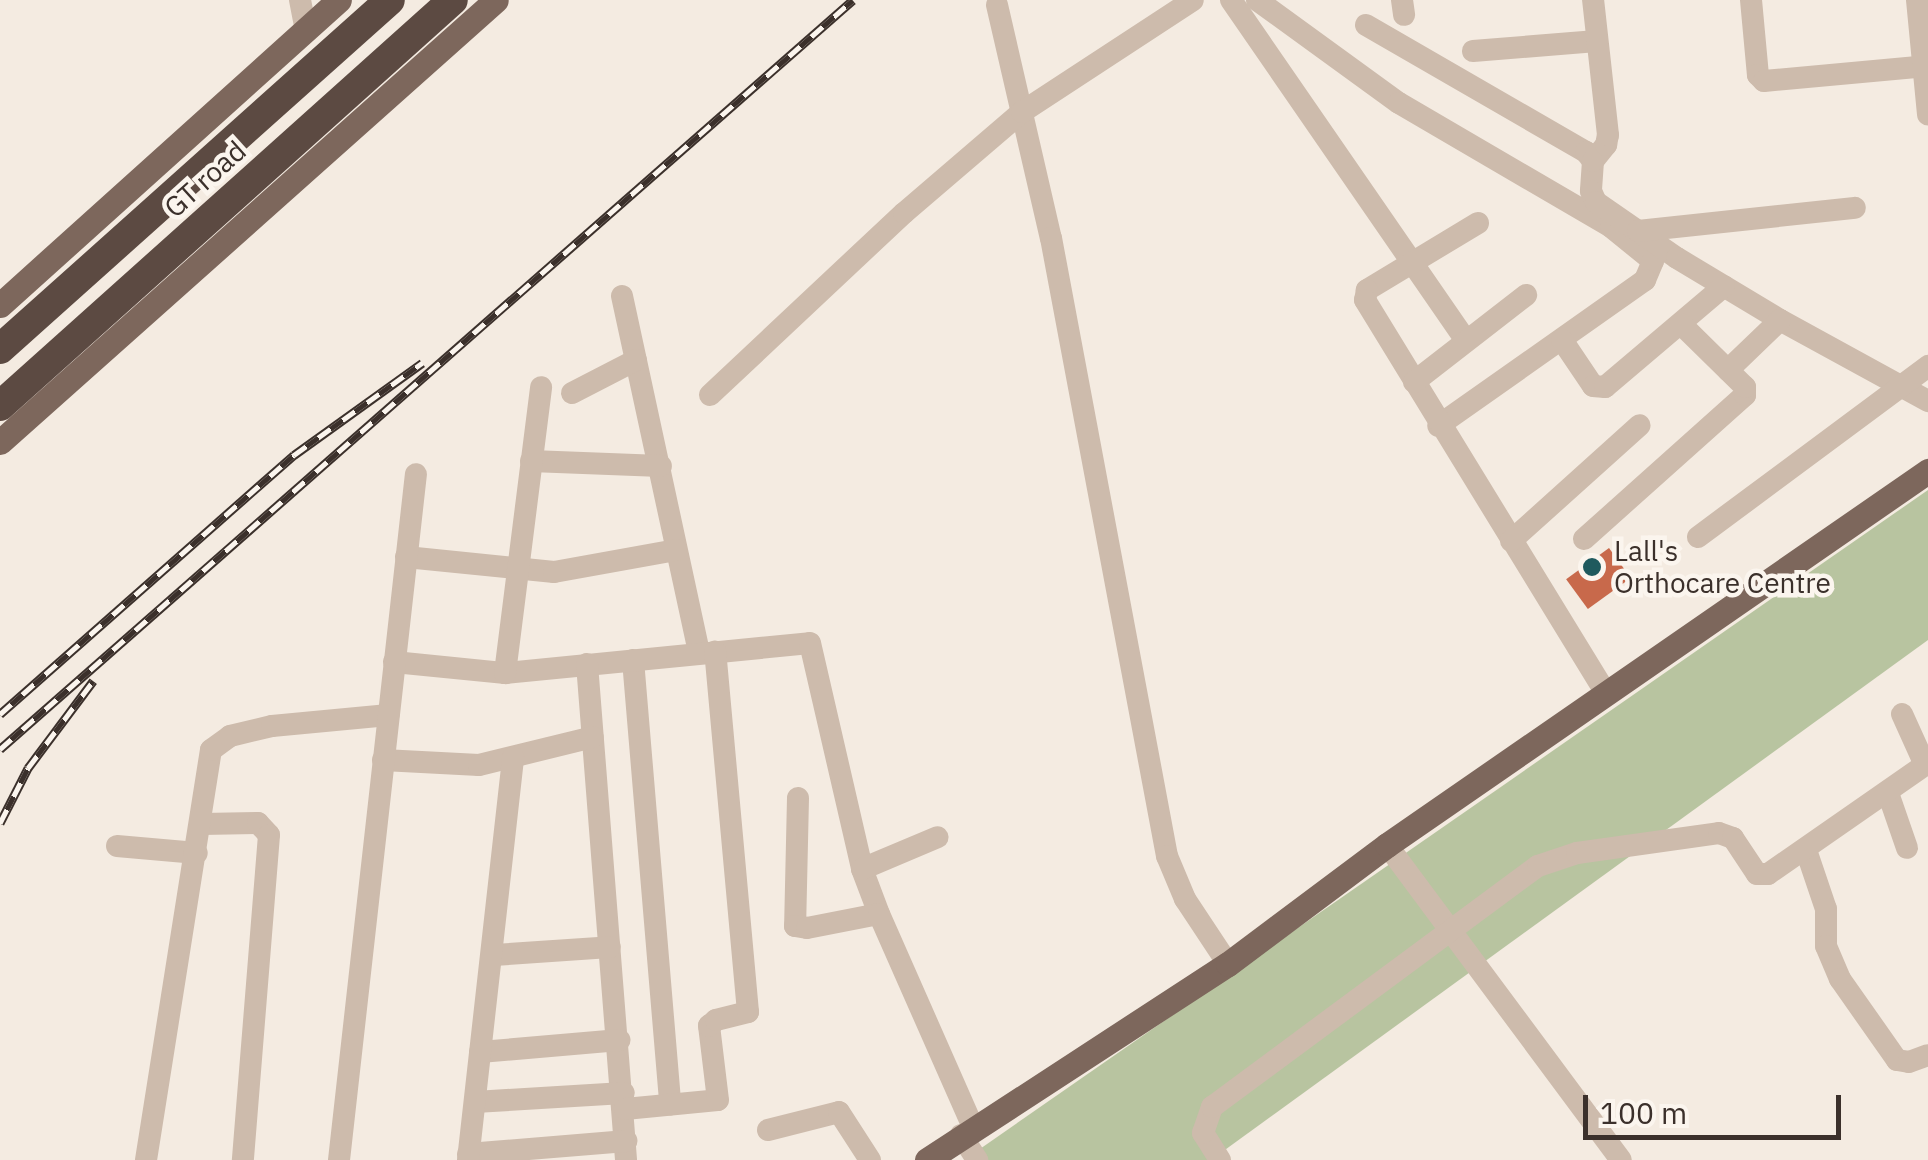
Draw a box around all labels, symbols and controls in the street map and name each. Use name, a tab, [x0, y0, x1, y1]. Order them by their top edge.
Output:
street label: GT road	[157, 134, 253, 224]
place label: Lall's Orthocare Centre	[1614, 534, 1831, 600]
marker: Lall's Orthocare Centre	[1579, 554, 1605, 580]
scale bar	[1588, 1075, 1846, 1137]
text: 100 m	[1600, 1093, 1687, 1132]

